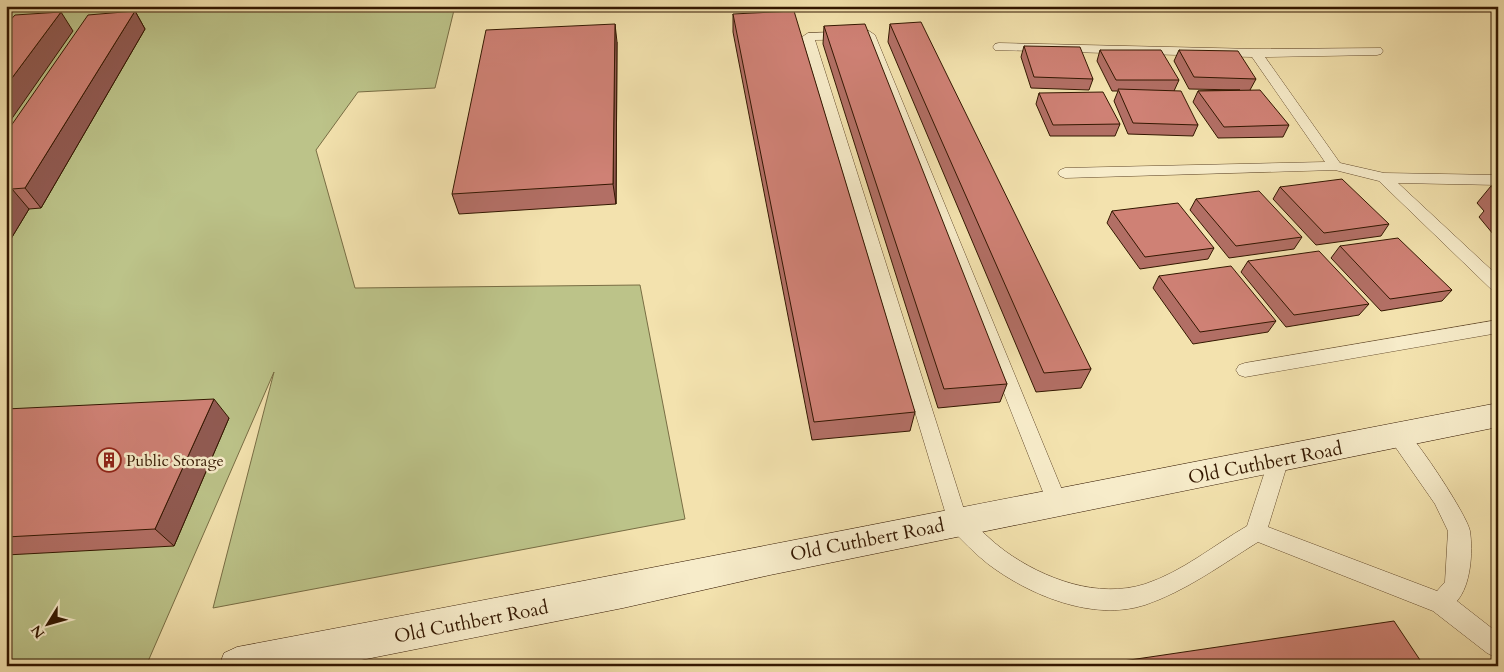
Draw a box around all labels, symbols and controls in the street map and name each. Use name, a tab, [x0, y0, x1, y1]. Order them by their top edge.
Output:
street label: Old Cuthbert Road	[1186, 435, 1344, 491]
building icon: Public Storage	[96, 447, 122, 473]
place label: Public Storage	[126, 450, 224, 472]
street label: Old Cuthbert Road	[788, 512, 946, 568]
street label: Old Cuthbert Road	[392, 594, 550, 650]
north arrow	[22, 600, 72, 650]
text: N	[27, 621, 49, 642]

